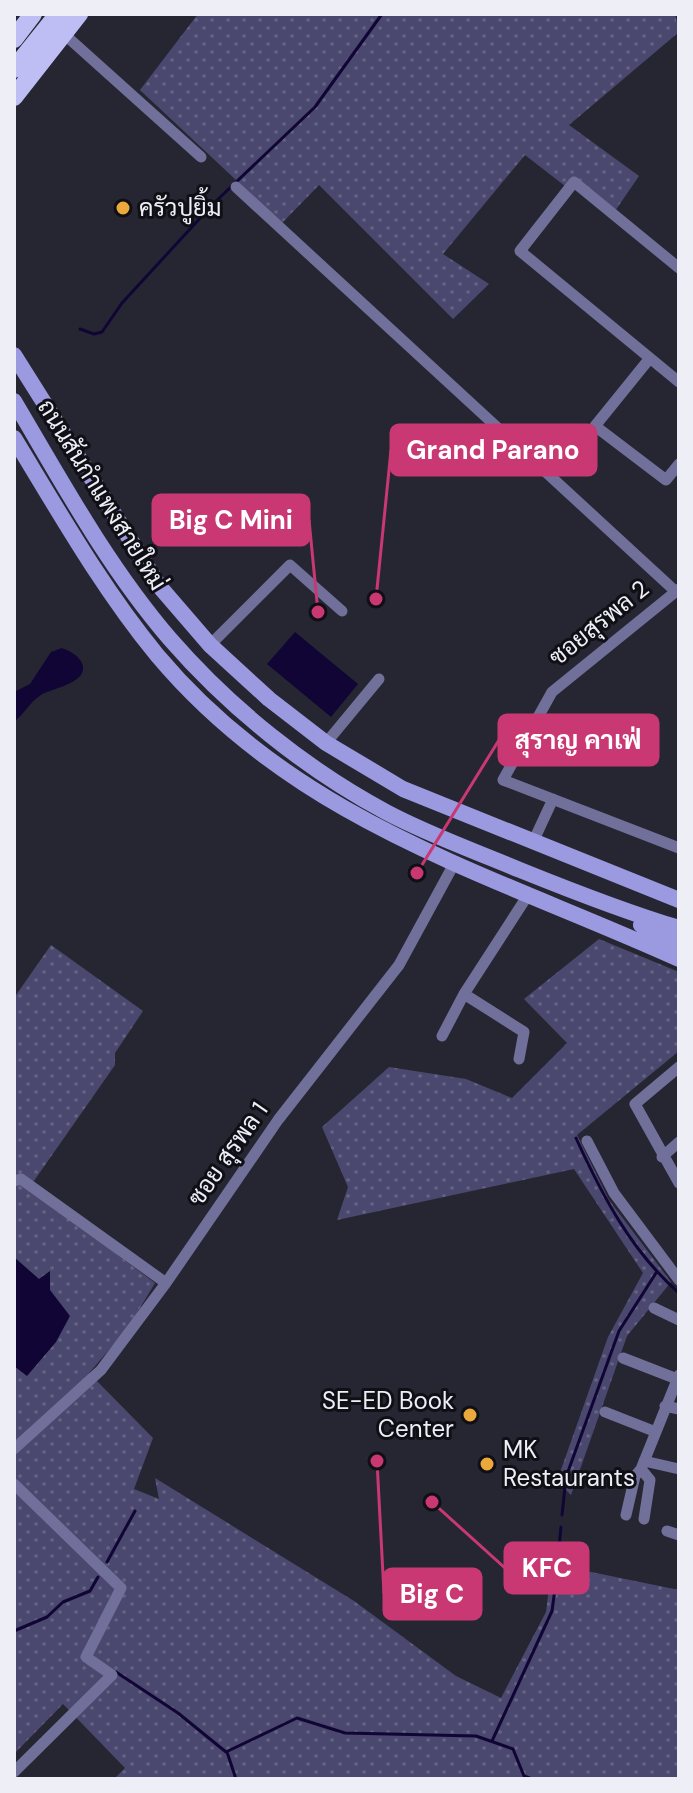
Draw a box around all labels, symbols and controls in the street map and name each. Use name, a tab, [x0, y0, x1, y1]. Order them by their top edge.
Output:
place label: ครัวปูยิ้ม	[139, 187, 222, 225]
marker: ครัวปูยิ้ม	[114, 199, 132, 217]
street label: ถนนสันกำแพงสายใหม่	[31, 393, 174, 596]
callout: Grand Parano	[391, 425, 596, 475]
text: Grand Parano	[406, 433, 580, 467]
callout: Big C Mini	[153, 495, 309, 545]
text: Big C Mini	[169, 503, 293, 537]
street label: ซอยสุรพล 2	[542, 573, 656, 673]
callout: สุราญ คาเฟ่	[499, 715, 658, 765]
text: สุราญ คาเฟ่	[514, 723, 642, 758]
street label: ซอย สุรพล 1	[181, 1096, 275, 1212]
place label: SE-ED Book Center	[322, 1385, 454, 1444]
marker: SE-ED Book Center	[461, 1406, 479, 1424]
place label: MK Restaurants	[503, 1434, 635, 1493]
marker: MK Restaurants	[478, 1455, 496, 1473]
callout: KFC	[505, 1543, 588, 1593]
text: KFC	[522, 1551, 572, 1585]
callout: Big C	[384, 1569, 481, 1619]
text: Big C	[400, 1577, 464, 1611]

